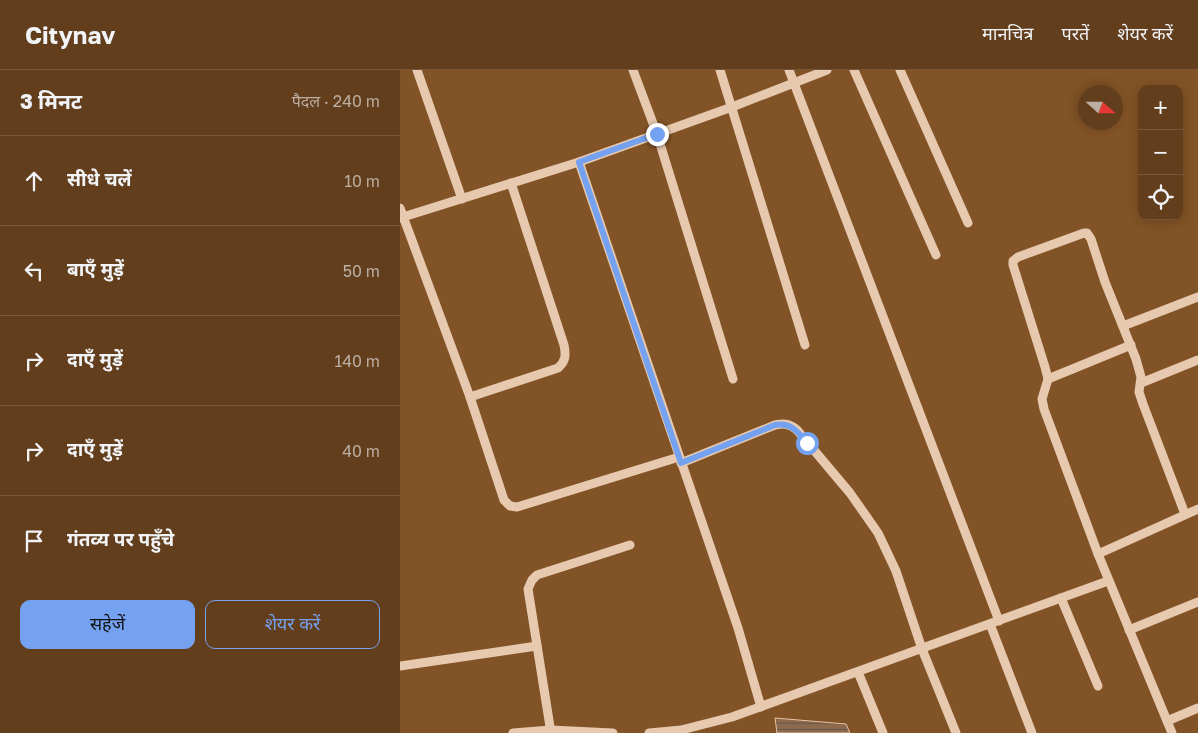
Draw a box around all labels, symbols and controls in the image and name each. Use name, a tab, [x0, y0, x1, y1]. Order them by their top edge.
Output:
text: Citynav	[25, 20, 115, 49]
text: मानचित्र	[982, 22, 1033, 44]
text: परतें	[1061, 22, 1089, 44]
text: शेयर करें	[1117, 22, 1173, 44]
north arrow	[1078, 85, 1123, 130]
map controls	[1138, 85, 1183, 220]
button: +	[1138, 85, 1183, 130]
text: 3 मिनट	[20, 88, 82, 114]
text: पैदल · 240 m	[292, 91, 380, 111]
route end	[646, 123, 669, 146]
button: −	[1138, 130, 1183, 175]
icon: ahead	[20, 167, 48, 195]
text: सीधे चलें	[67, 167, 132, 190]
text: 10 m	[344, 171, 380, 191]
button: locate	[1138, 175, 1183, 220]
icon: left	[20, 257, 48, 285]
text: बाएँ मुड़ें	[67, 257, 124, 280]
text: 50 m	[343, 261, 380, 281]
icon: right	[20, 347, 48, 375]
text: दाएँ मुड़ें	[67, 347, 123, 370]
text: 140 m	[334, 351, 380, 371]
route start	[796, 432, 819, 455]
icon: right	[20, 437, 48, 465]
text: दाएँ मुड़ें	[67, 437, 123, 460]
text: 40 m	[342, 441, 380, 461]
icon: arrive	[20, 527, 48, 555]
text: गंतव्य पर पहुँचे	[67, 527, 174, 550]
button: सहेजें	[20, 600, 195, 649]
button: शेयर करें	[205, 600, 380, 649]

